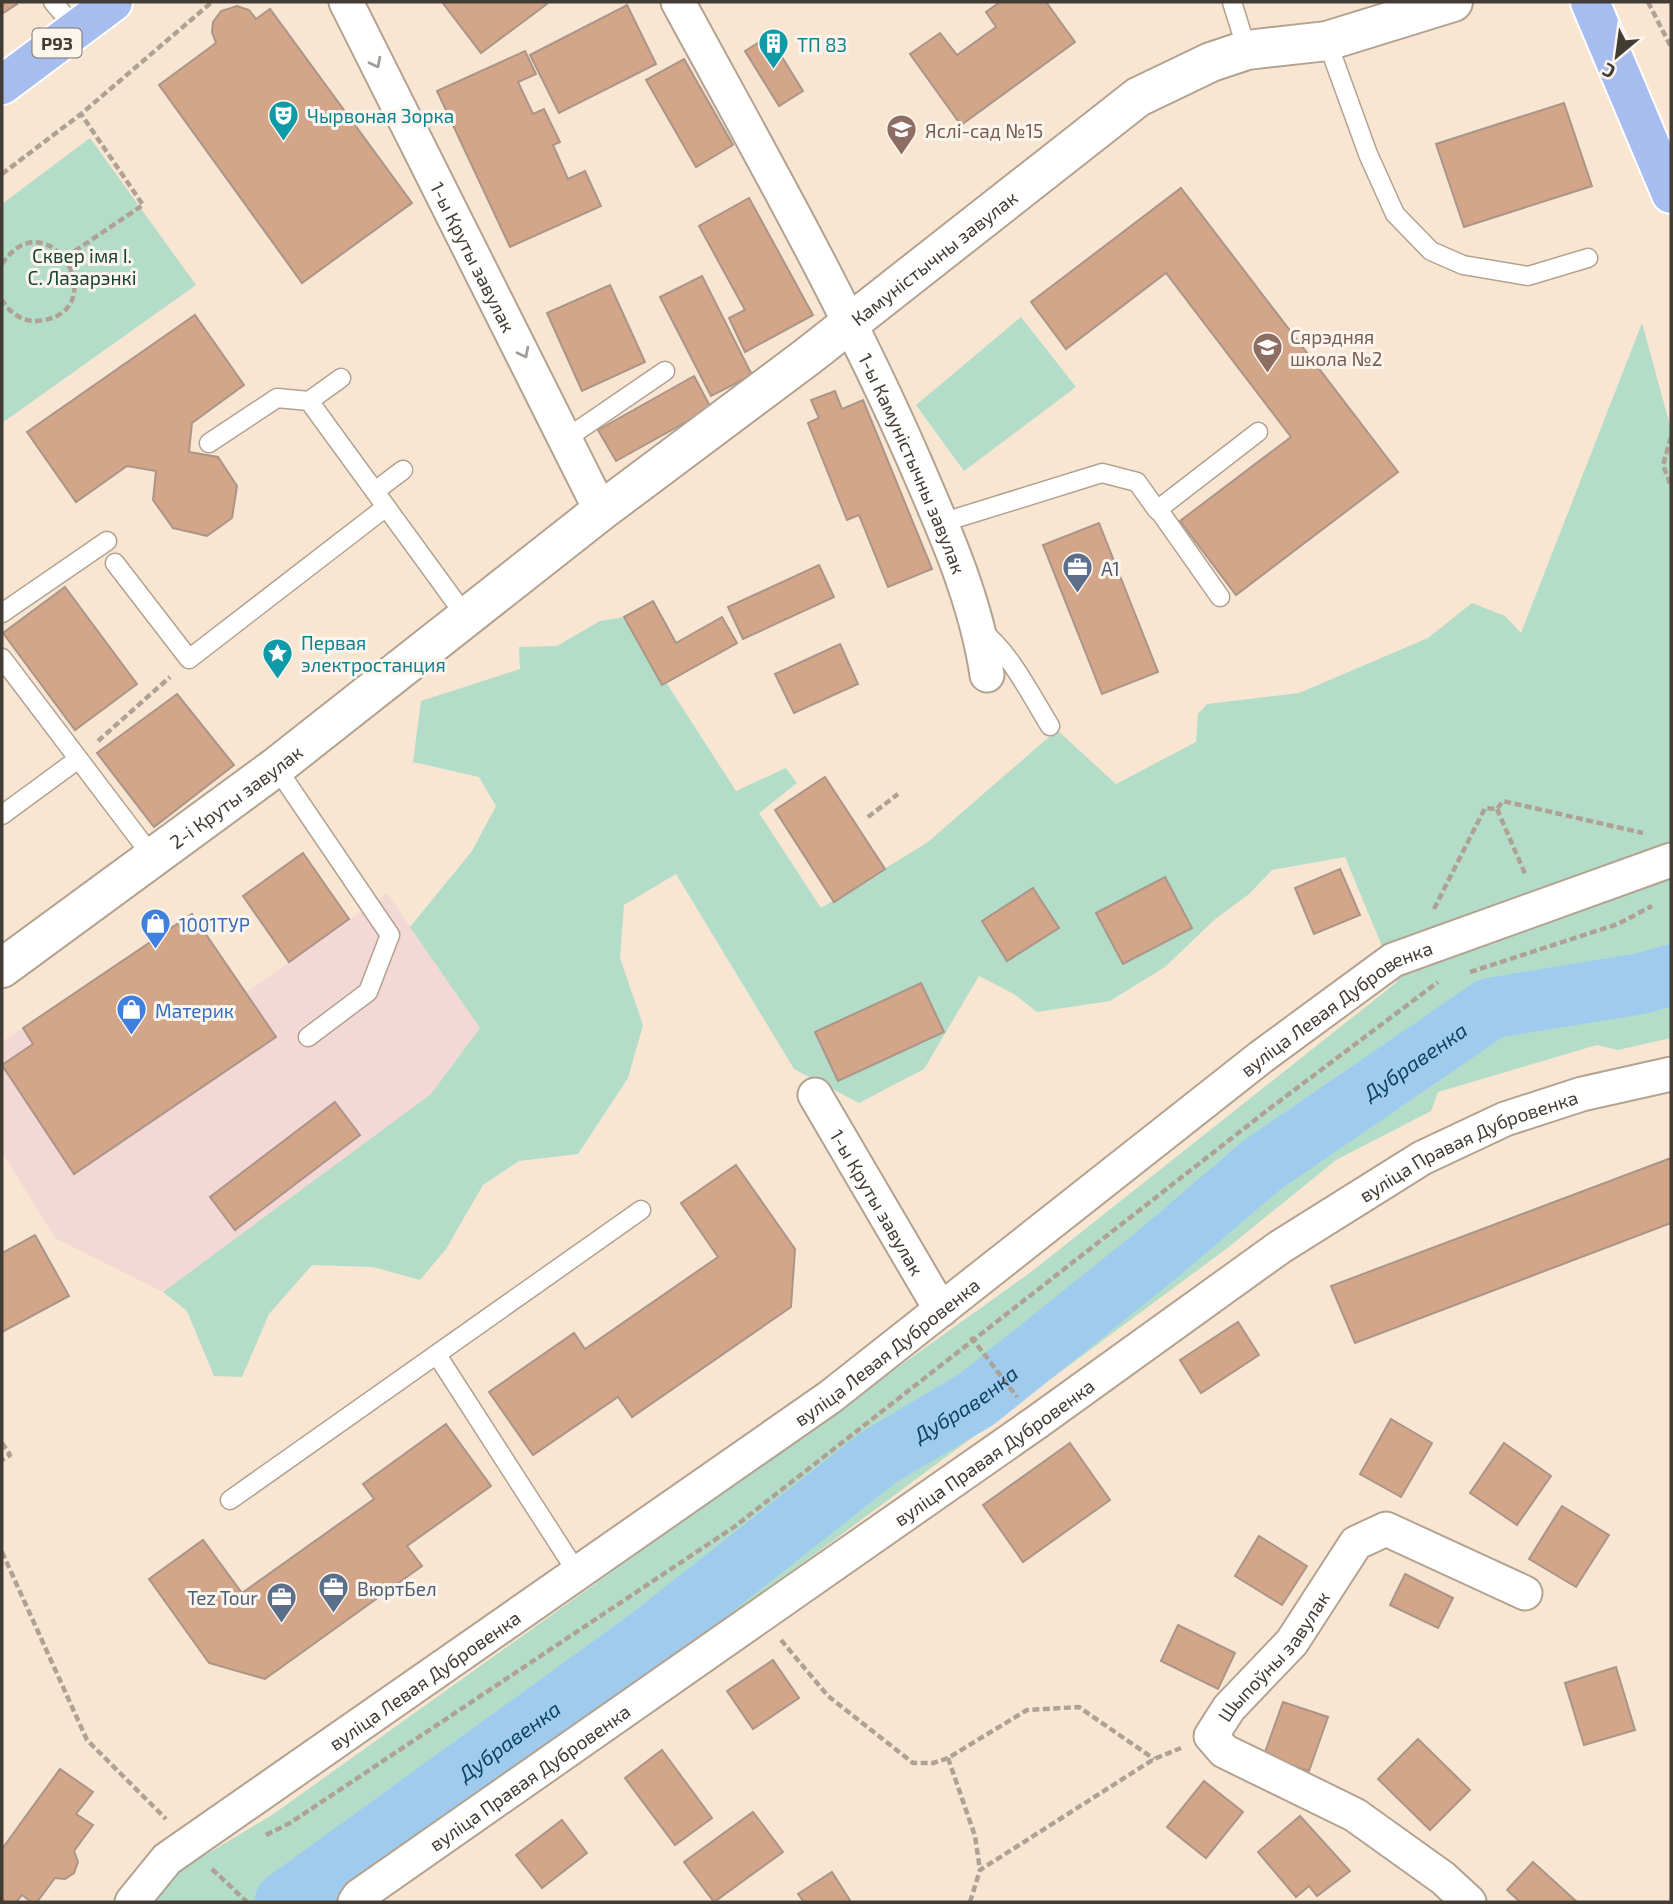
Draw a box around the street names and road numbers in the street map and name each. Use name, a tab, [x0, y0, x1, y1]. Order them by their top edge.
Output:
road number: Р93	[32, 28, 82, 58]
street label: 1-ы Круты завулак	[426, 178, 521, 336]
street label: Камуністычны завулак	[846, 185, 1021, 330]
street label: 1-ы Камуністычны завулак	[855, 349, 971, 577]
street label: 2-і Круты завулак	[165, 740, 307, 853]
street label: вуліца Левая Дубровенка	[1235, 935, 1435, 1081]
street label: вуліца Правая Дубровенка	[1355, 1085, 1581, 1206]
street label: 1-ы Круты завулак	[826, 1125, 929, 1279]
street label: вуліца Левая Дубровенка	[789, 1272, 984, 1430]
street label: вуліца Правая Дубровенка	[889, 1373, 1098, 1530]
street label: Шыпоўны завулак	[1212, 1586, 1334, 1725]
street label: вуліца Левая Дубровенка	[324, 1605, 524, 1754]
street label: вуліца Правая Дубровенка	[424, 1699, 634, 1855]

